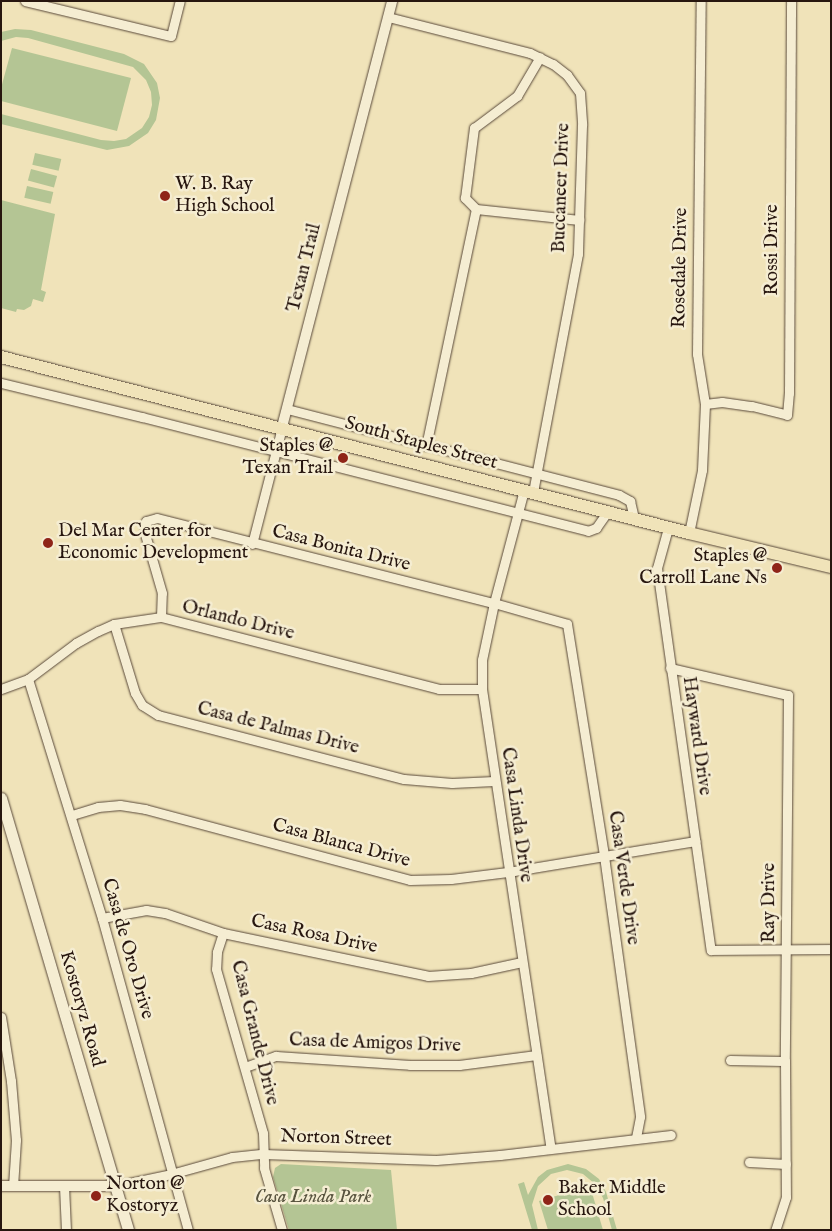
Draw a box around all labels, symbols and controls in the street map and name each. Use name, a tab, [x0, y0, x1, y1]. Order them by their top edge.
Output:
street label: Buccaneer Drive	[548, 123, 576, 253]
place label: W. B. Ray High School	[175, 174, 275, 218]
marker: W. B. Ray High School	[159, 190, 171, 202]
street label: Rossi Drive	[762, 204, 784, 296]
street label: Rosedale Drive	[669, 208, 693, 328]
street label: Texan Trail	[283, 221, 327, 315]
street label: South Staples Street	[342, 413, 500, 475]
place label: Staples @ Texan Trail	[242, 436, 333, 480]
marker: Staples @ Texan Trail	[337, 452, 349, 464]
place label: Del Mar Center for Economic Development	[58, 521, 248, 565]
street label: Casa Bonita Drive	[269, 521, 413, 577]
marker: Del Mar Center for Economic Development	[42, 537, 54, 549]
place label: Staples @ Carroll Lane Ns	[639, 546, 767, 590]
marker: Staples @ Carroll Lane Ns	[771, 562, 783, 574]
street label: Orlando Drive	[179, 596, 297, 646]
street label: Hayward Drive	[676, 675, 716, 797]
street label: Casa de Palmas Drive	[195, 698, 361, 760]
street label: Casa Linda Drive	[495, 746, 537, 884]
street label: Casa Verde Drive	[602, 809, 644, 947]
street label: Casa Blanca Drive	[270, 815, 412, 873]
street label: Ray Drive	[759, 863, 781, 943]
street label: Casa de Oro Drive	[96, 876, 158, 1022]
street label: Casa Rosa Drive	[249, 910, 379, 960]
street label: Kostoryz Road	[54, 948, 108, 1070]
street label: Casa Grande Drive	[225, 958, 283, 1108]
street label: Casa de Amigos Drive	[289, 1030, 461, 1058]
street label: Norton Street	[280, 1126, 392, 1152]
place label: Norton @ Kostoryz	[106, 1174, 184, 1218]
place label: Baker Middle School	[558, 1178, 666, 1222]
park label: Casa Linda Park	[255, 1187, 371, 1209]
marker: Norton @ Kostoryz	[90, 1190, 102, 1202]
marker: Baker Middle School	[542, 1194, 554, 1206]

